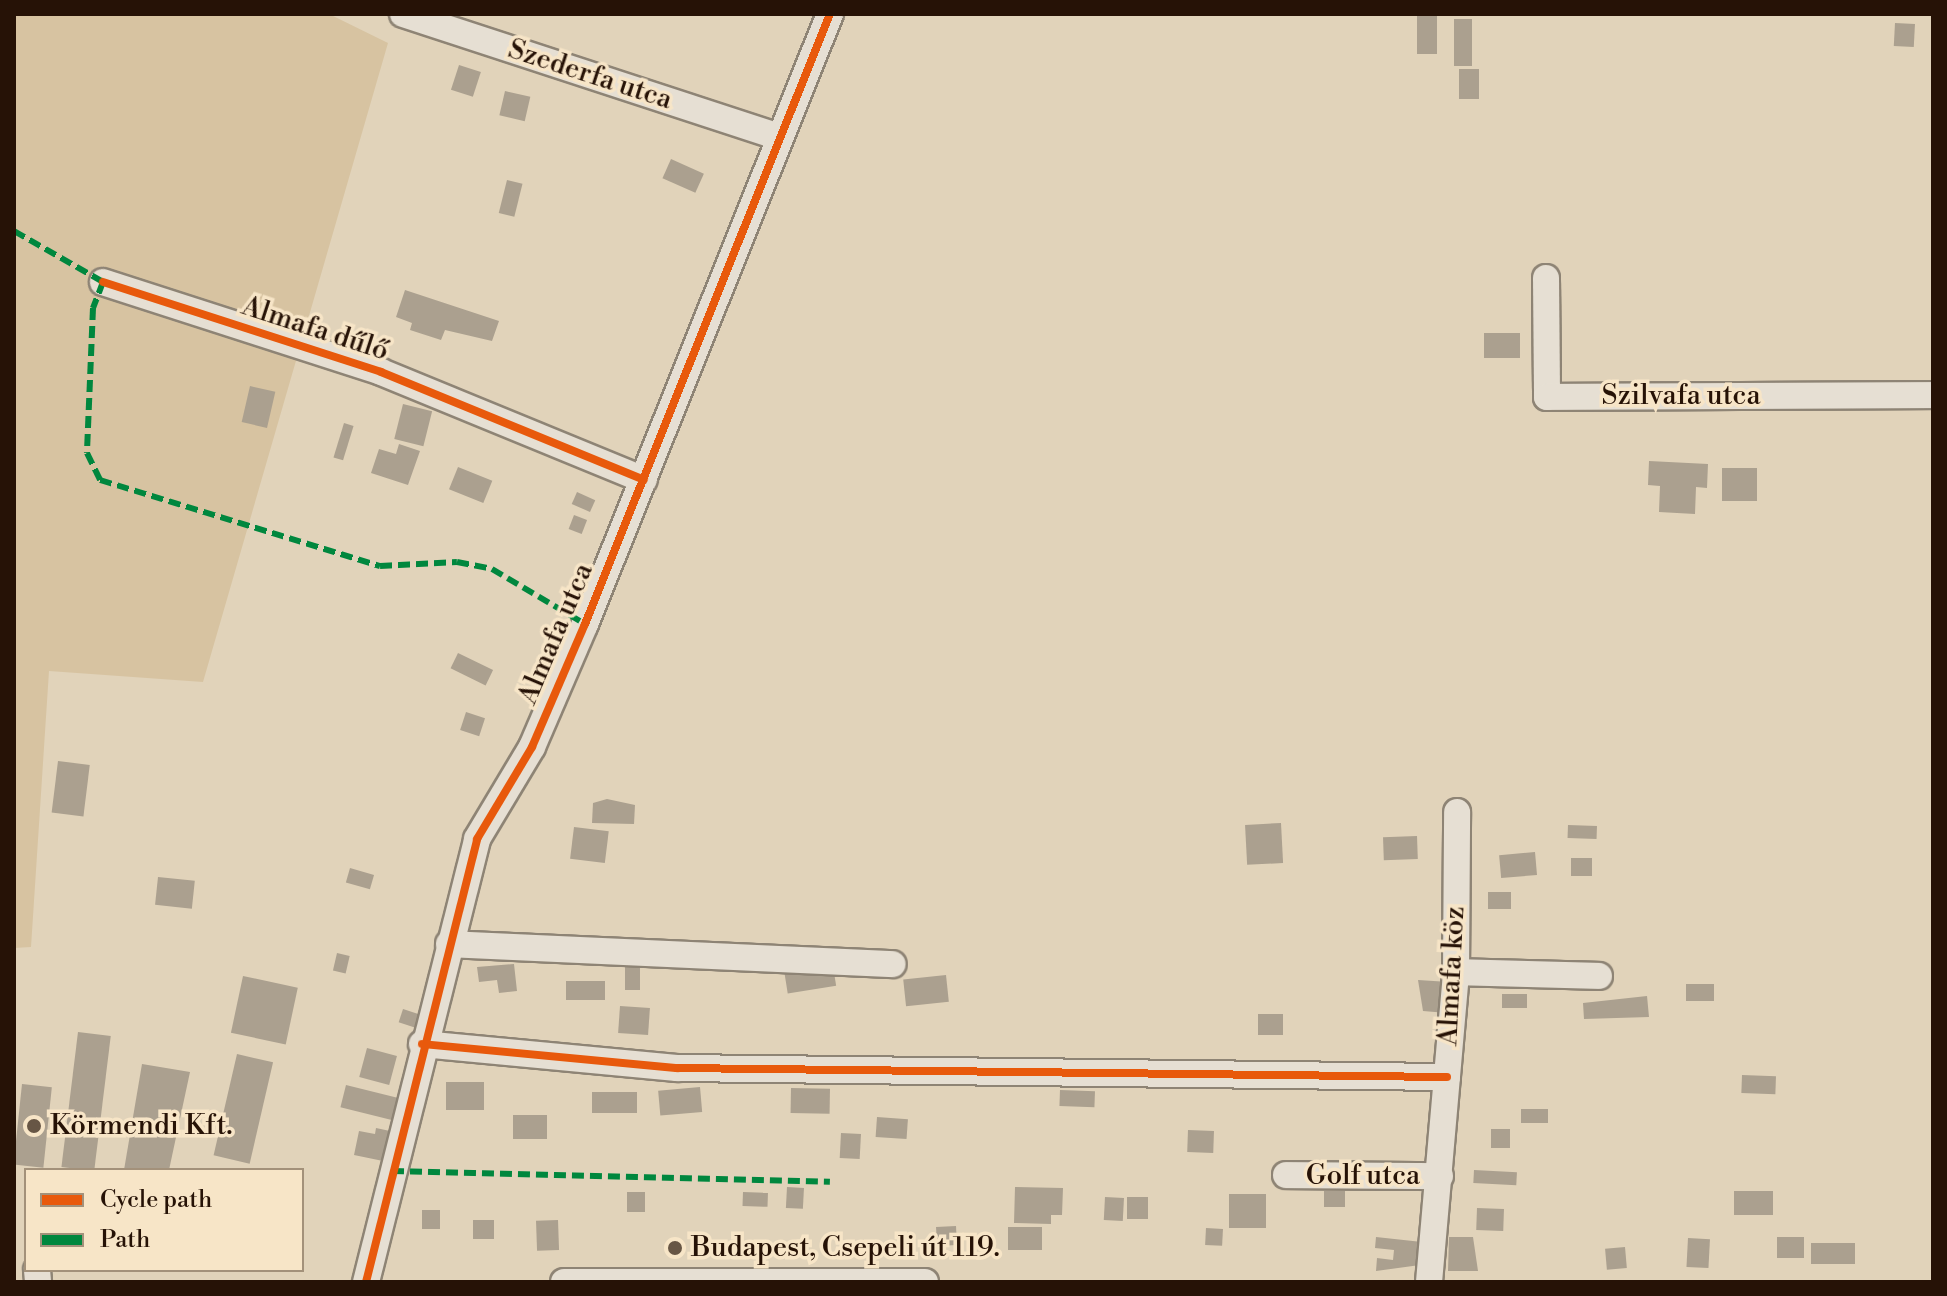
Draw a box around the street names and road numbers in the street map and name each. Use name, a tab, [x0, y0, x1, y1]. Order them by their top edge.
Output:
street label: Szederfa utca	[504, 33, 676, 117]
street label: Almafa dűlő	[237, 290, 393, 368]
street label: Szilvafa utca	[1601, 379, 1761, 413]
street label: Almafa utca	[511, 558, 601, 710]
street label: Almafa köz	[1432, 905, 1472, 1047]
street label: Golf utca	[1306, 1159, 1420, 1193]

